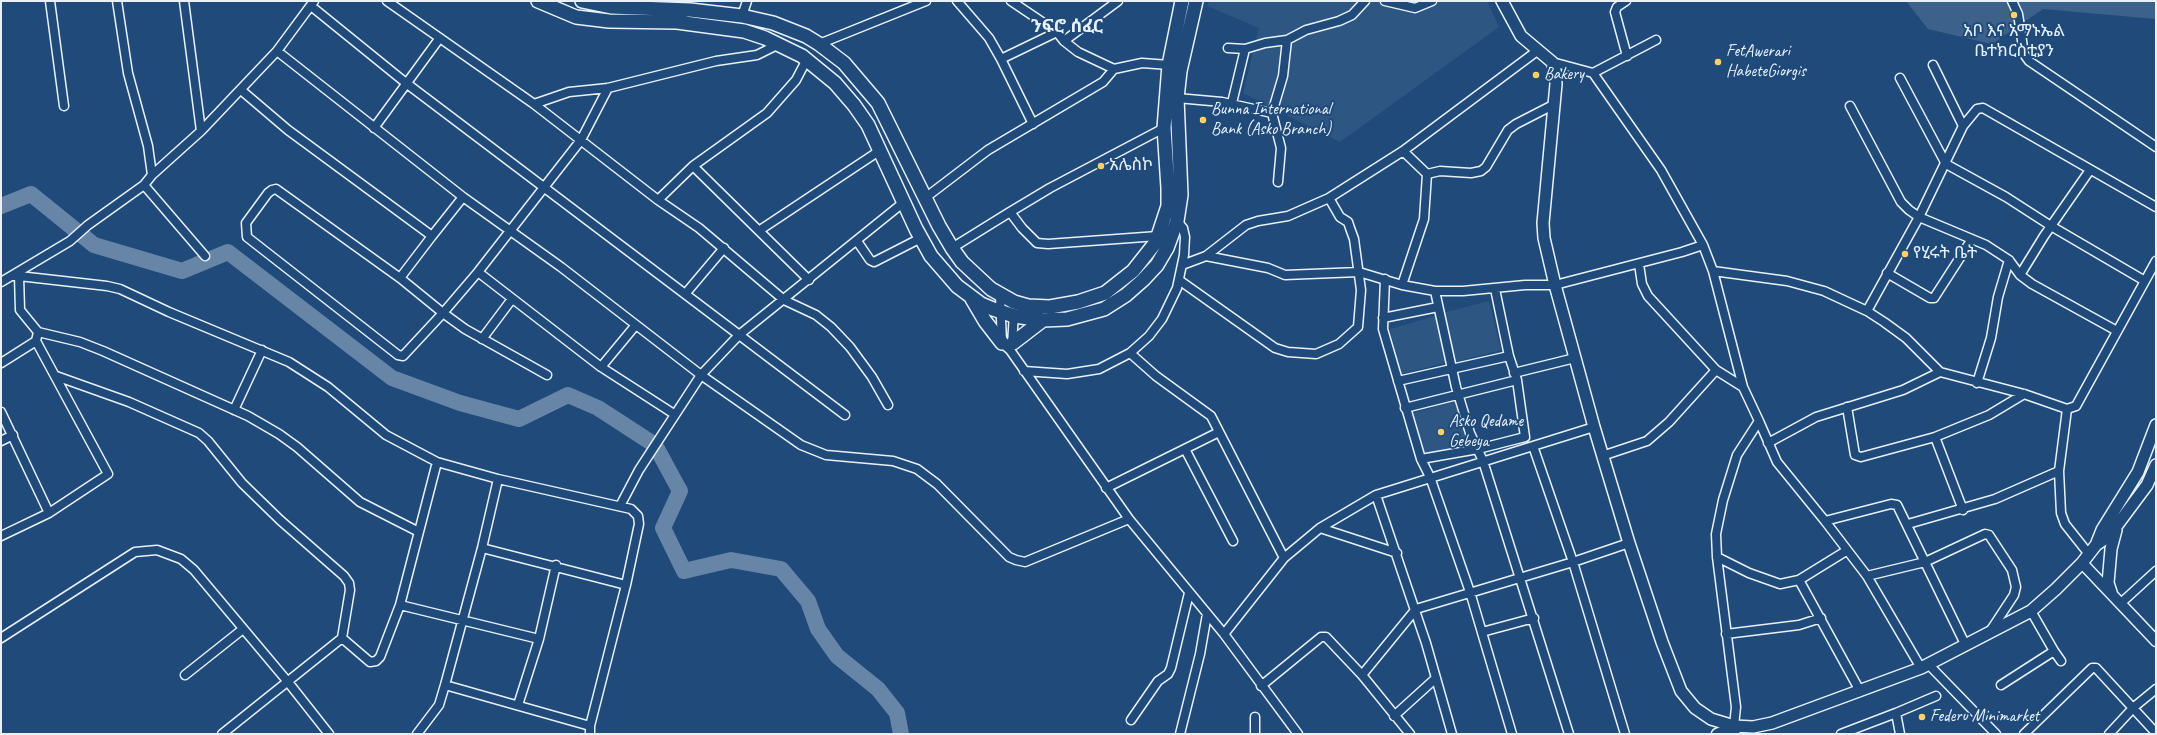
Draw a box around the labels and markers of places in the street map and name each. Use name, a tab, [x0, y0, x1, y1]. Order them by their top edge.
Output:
marker: አቦ እና አማኑኤል ቤተክርስቲያን	[2009, 10, 2019, 20]
place label: አቦ እና አማኑኤል ቤተክርስቲያን	[1963, 22, 2065, 62]
place label: FetAwerari HabeteGiorgis	[1726, 42, 1806, 82]
marker: FetAwerari HabeteGiorgis	[1713, 57, 1723, 67]
place label: Bakery	[1544, 65, 1584, 85]
marker: Bakery	[1531, 70, 1541, 80]
place label: Bunna International Bank (Asko Branch)	[1211, 100, 1331, 140]
marker: Bunna International Bank (Asko Branch)	[1198, 115, 1208, 125]
place label: አሌስኮ	[1109, 156, 1153, 176]
marker: አሌስኮ	[1096, 161, 1106, 171]
place label: የሂሩት ቤት	[1913, 244, 1977, 264]
marker: የሂሩት ቤት	[1900, 249, 1910, 259]
place label: Asko Qedame Gebeya	[1449, 412, 1523, 452]
marker: Asko Qedame Gebeya	[1436, 427, 1446, 437]
place label: Federu Minimarket	[1930, 707, 2039, 727]
marker: Federu Minimarket	[1917, 712, 1927, 722]

